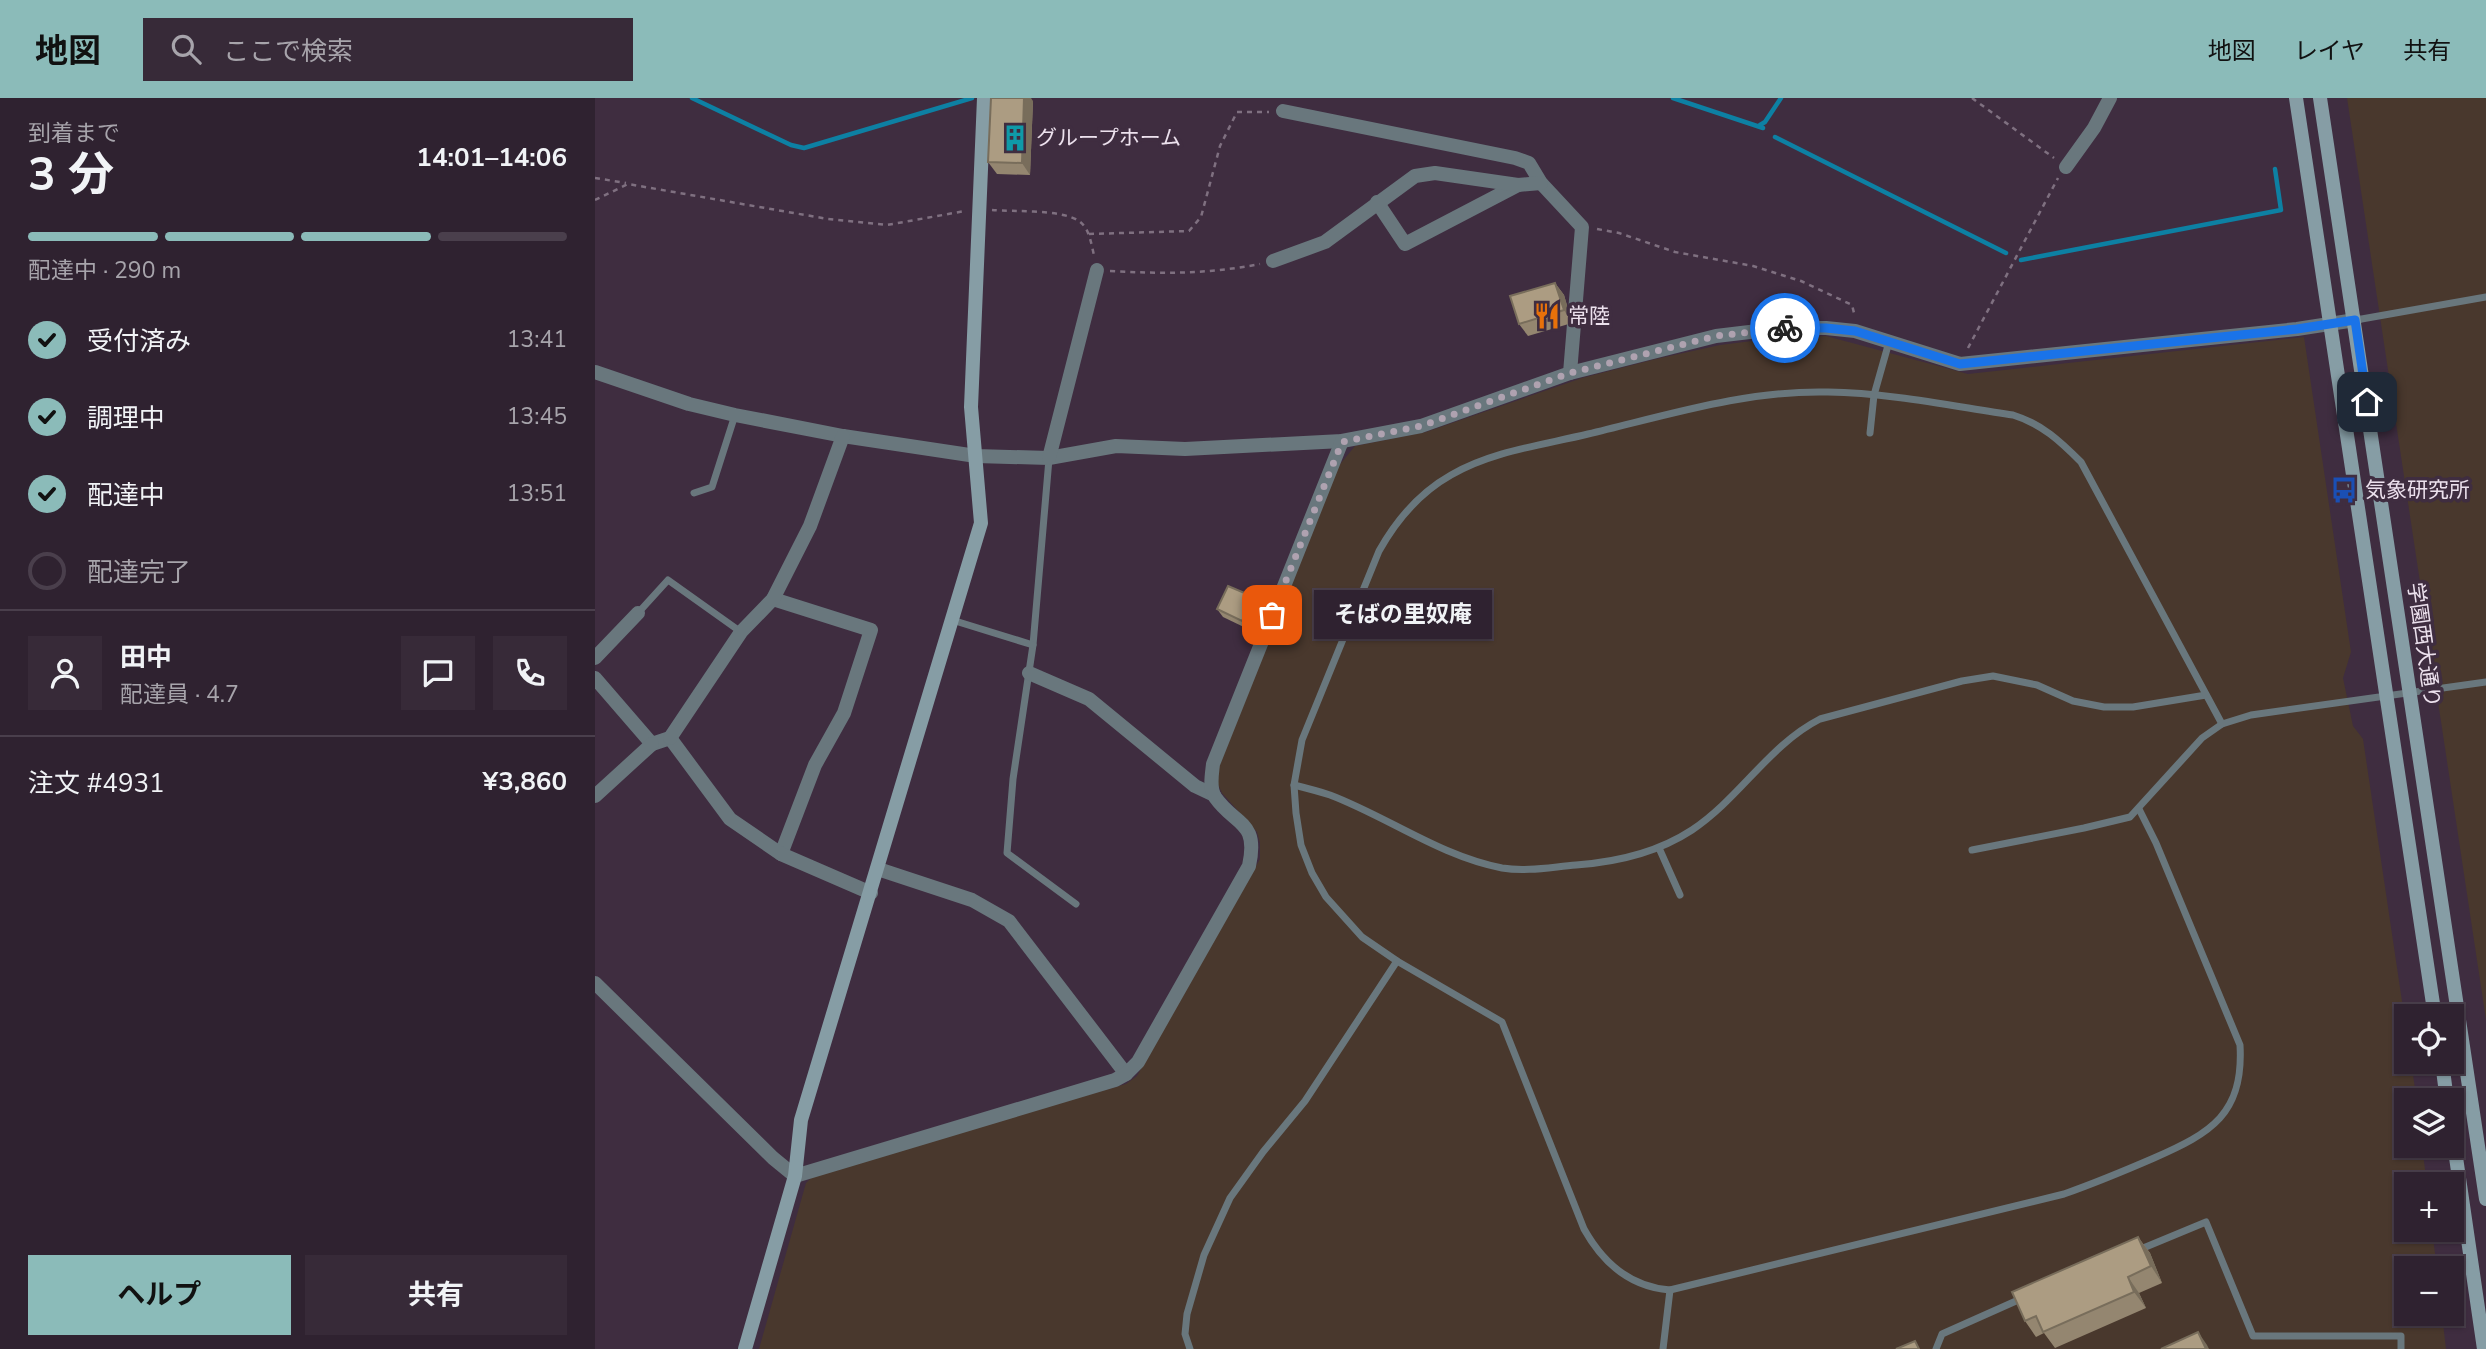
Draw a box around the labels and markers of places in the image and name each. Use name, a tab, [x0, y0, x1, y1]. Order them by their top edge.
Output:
building icon: グループホーム	[1000, 123, 1030, 153]
place label: グループホーム	[1036, 124, 1181, 152]
restaurant icon: 常陸	[1532, 301, 1562, 331]
place label: 常陸	[1568, 302, 1610, 330]
pin	[2337, 372, 2397, 432]
bus stop icon: 気象研究所	[2329, 475, 2359, 505]
place label: 気象研究所	[2365, 476, 2470, 504]
pin	[1242, 585, 1302, 645]
callout: そばの里奴庵	[1314, 590, 1493, 640]

